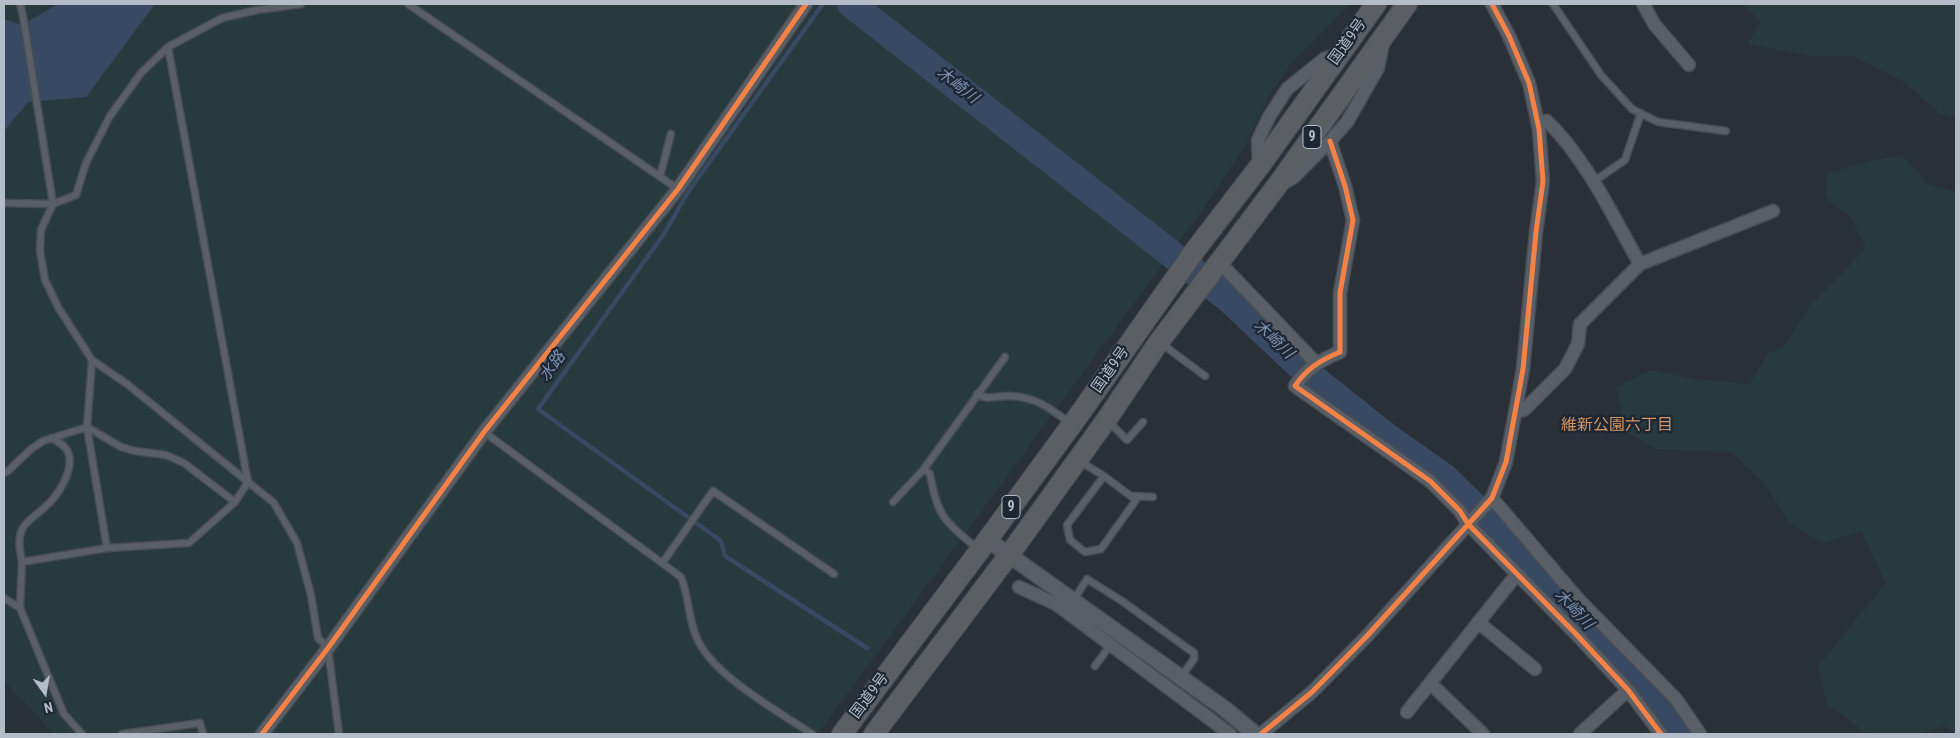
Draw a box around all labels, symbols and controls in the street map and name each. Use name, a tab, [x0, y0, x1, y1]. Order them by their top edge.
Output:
street label: 国道9号	[1325, 16, 1371, 68]
water label: 木崎川	[932, 64, 982, 108]
road number: 9	[1303, 125, 1321, 148]
water label: 木崎川	[1249, 317, 1297, 363]
street label: 国道9号	[1089, 343, 1133, 397]
water label: 水路	[536, 348, 570, 386]
district label: 維新公園六丁目	[1561, 416, 1673, 436]
road number: 9	[1002, 496, 1020, 518]
water label: 木崎川	[1549, 586, 1597, 634]
north arrow	[20, 668, 70, 718]
street label: 国道9号	[847, 670, 893, 722]
text: N	[42, 699, 54, 716]

